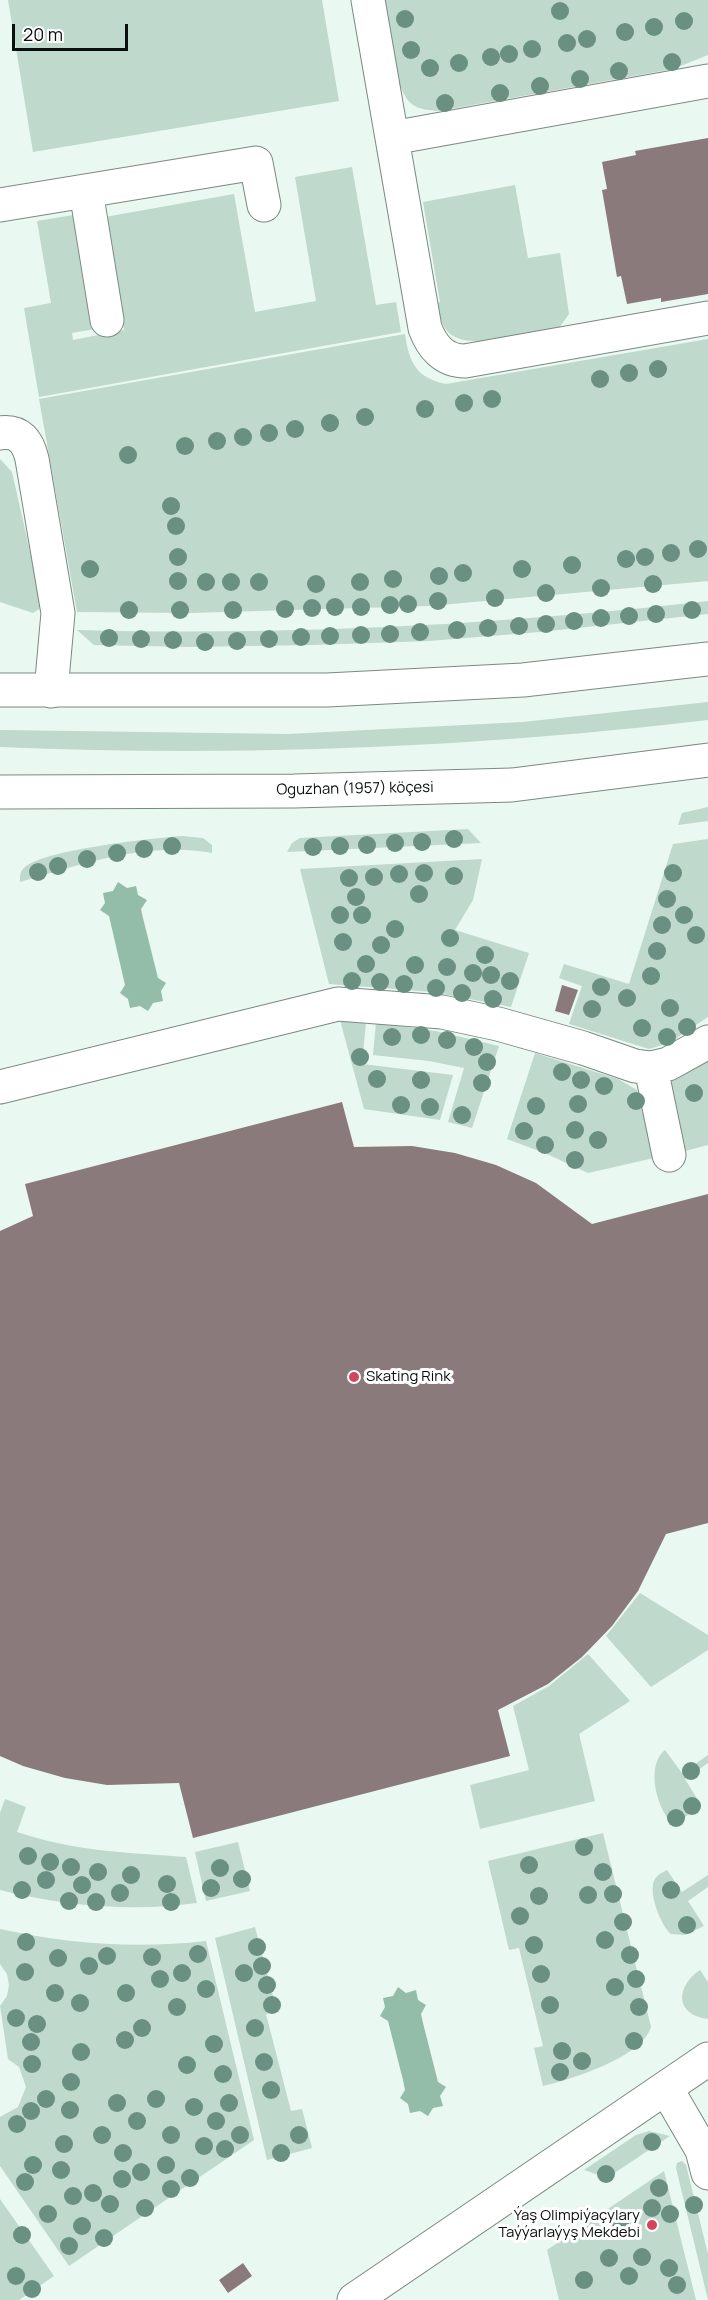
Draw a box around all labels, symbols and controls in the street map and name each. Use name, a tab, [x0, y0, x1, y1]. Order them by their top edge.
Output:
scale bar	[15, 12, 130, 50]
text: 20 m	[23, 22, 63, 46]
street label: Oguzhan (1957) köçesi	[276, 779, 434, 799]
place label: Skating Rink	[366, 1368, 451, 1386]
marker: Skating Rink	[347, 1370, 361, 1384]
place label: Ýaş Olimpiýaçylary Taýýarlaýyş Mekdebi	[498, 2207, 640, 2242]
marker: Ýaş Olimpiýaçylary Taýýarlaýyş Mekdebi	[645, 2218, 659, 2232]

